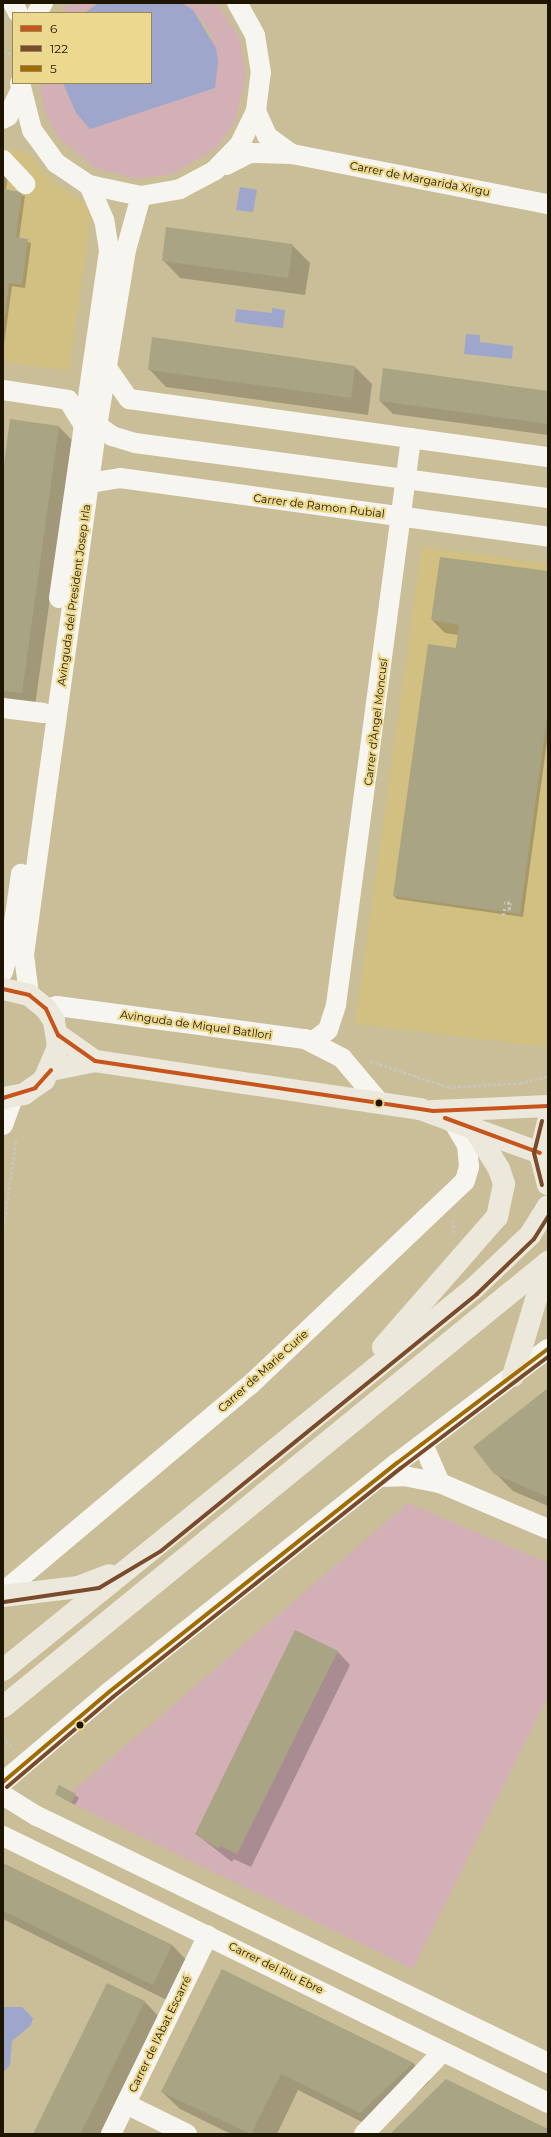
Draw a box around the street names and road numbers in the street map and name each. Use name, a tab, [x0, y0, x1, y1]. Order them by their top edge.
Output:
street label: Carrer de Margarida Xirgu	[349, 159, 491, 199]
street label: Carrer de Ramon Rubial	[253, 491, 385, 521]
street label: Avinguda del President Josep Irla	[55, 503, 93, 687]
street label: Carrer d'Àngel Moncusí	[362, 658, 390, 786]
street label: Avinguda de Miquel Batllori	[119, 1008, 273, 1042]
street label: Carrer de Marie Curie	[215, 1327, 311, 1415]
street label: Carrer del Riu Ebre	[227, 1939, 325, 1997]
street label: Carrer de l'Abat Escarré	[126, 1974, 194, 2094]

